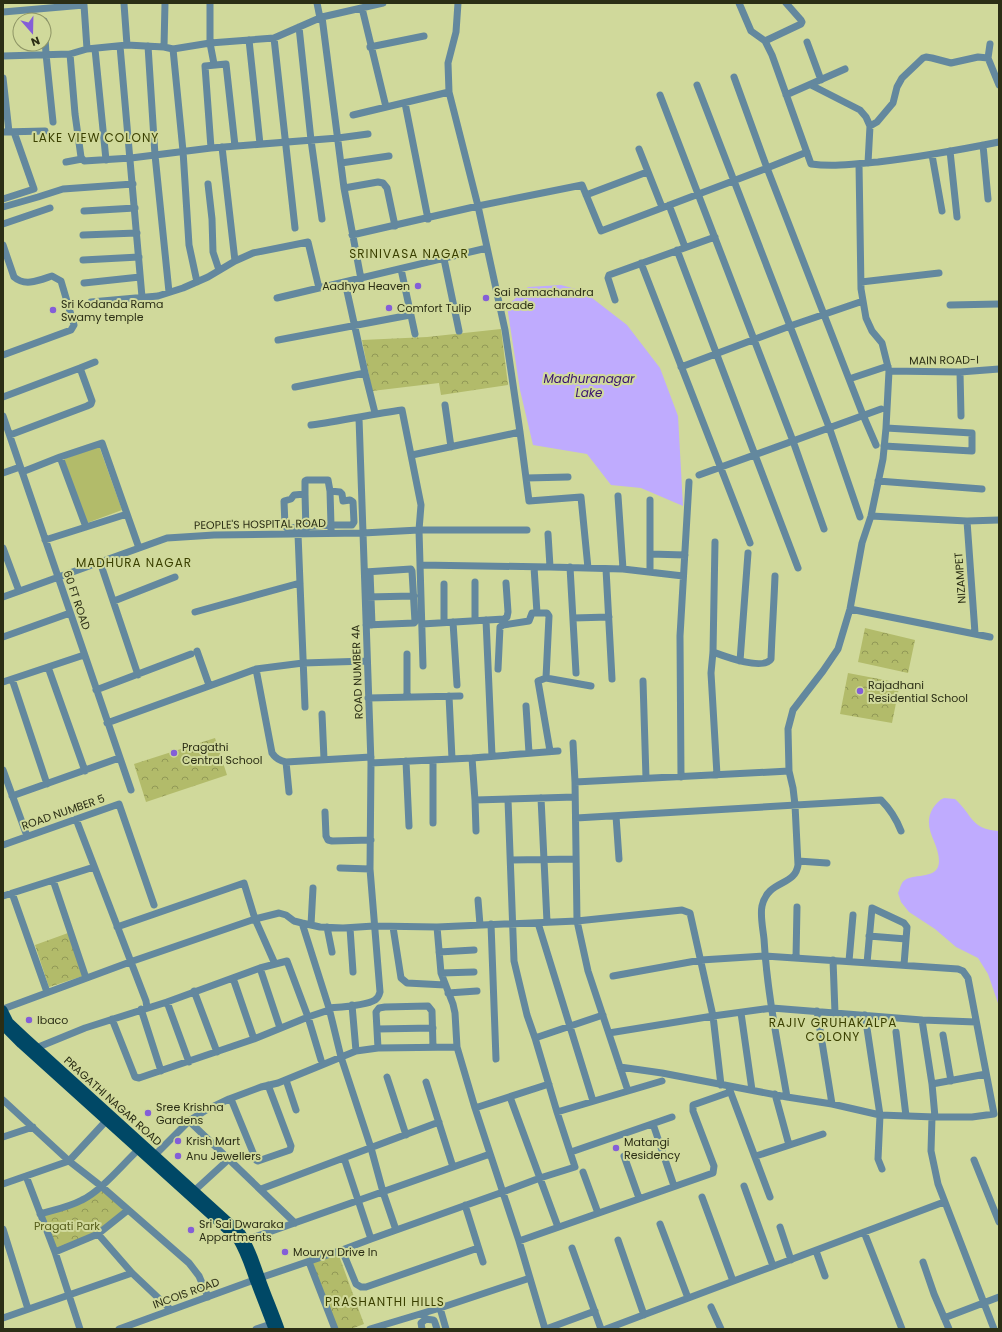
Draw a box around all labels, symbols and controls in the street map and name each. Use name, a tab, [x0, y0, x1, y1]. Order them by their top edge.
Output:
north arrow	[12, 12, 52, 52]
text: N	[29, 32, 42, 50]
district label: LAKE VIEW COLONY	[33, 129, 159, 146]
district label: SRINIVASA NAGAR	[349, 245, 469, 262]
place label: Aadhya Heaven	[322, 278, 410, 294]
marker: Aadhya Heaven	[413, 281, 423, 291]
place label: Sai Ramachandra arcade	[494, 284, 594, 313]
marker: Sai Ramachandra arcade	[481, 293, 491, 303]
place label: Sri Kodanda Rama Swamy temple	[61, 296, 163, 325]
place label: Comfort Tulip	[397, 300, 471, 316]
marker: Comfort Tulip	[384, 303, 394, 313]
marker: Sri Kodanda Rama Swamy temple	[48, 305, 58, 315]
street label: MAIN ROAD-I	[909, 351, 979, 369]
water label: Madhuranagar Lake	[544, 370, 635, 401]
street label: PEOPLE'S HOSPITAL ROAD	[194, 515, 326, 533]
street label: NIZAMPET	[950, 552, 970, 604]
district label: MADHURA NAGAR	[76, 554, 192, 571]
street label: 60 FT ROAD	[59, 568, 95, 632]
street label: ROAD NUMBER 4A	[347, 624, 367, 719]
place label: Rajadhani Residential School	[868, 677, 968, 706]
marker: Rajadhani Residential School	[855, 686, 865, 696]
place label: Pragathi Central School	[182, 739, 263, 768]
marker: Pragathi Central School	[169, 748, 179, 758]
street label: ROAD NUMBER 5	[19, 790, 107, 834]
place label: Ibaco	[37, 1012, 68, 1028]
district label: RAJIV GRUHAKALPA COLONY	[769, 1014, 897, 1045]
marker: Ibaco	[24, 1015, 34, 1025]
street label: PRAGATHI NAGAR ROAD	[60, 1053, 166, 1150]
place label: Sree Krishna Gardens	[156, 1099, 224, 1128]
marker: Sree Krishna Gardens	[143, 1108, 153, 1118]
place label: Krish Mart	[186, 1133, 240, 1149]
place label: Matangi Residency	[624, 1134, 681, 1163]
marker: Krish Mart	[173, 1136, 183, 1146]
marker: Matangi Residency	[611, 1143, 621, 1153]
place label: Anu Jewellers	[186, 1148, 261, 1164]
marker: Anu Jewellers	[173, 1151, 183, 1161]
place label: Sri Sai Dwaraka Appartments	[199, 1216, 284, 1245]
park label: Pragati Park	[34, 1218, 100, 1234]
marker: Sri Sai Dwaraka Appartments	[186, 1225, 196, 1235]
place label: Mourya Drive In	[293, 1244, 377, 1260]
marker: Mourya Drive In	[280, 1247, 290, 1257]
street label: INCOIS ROAD	[150, 1273, 222, 1313]
district label: PRASHANTHI HILLS	[325, 1293, 445, 1310]

